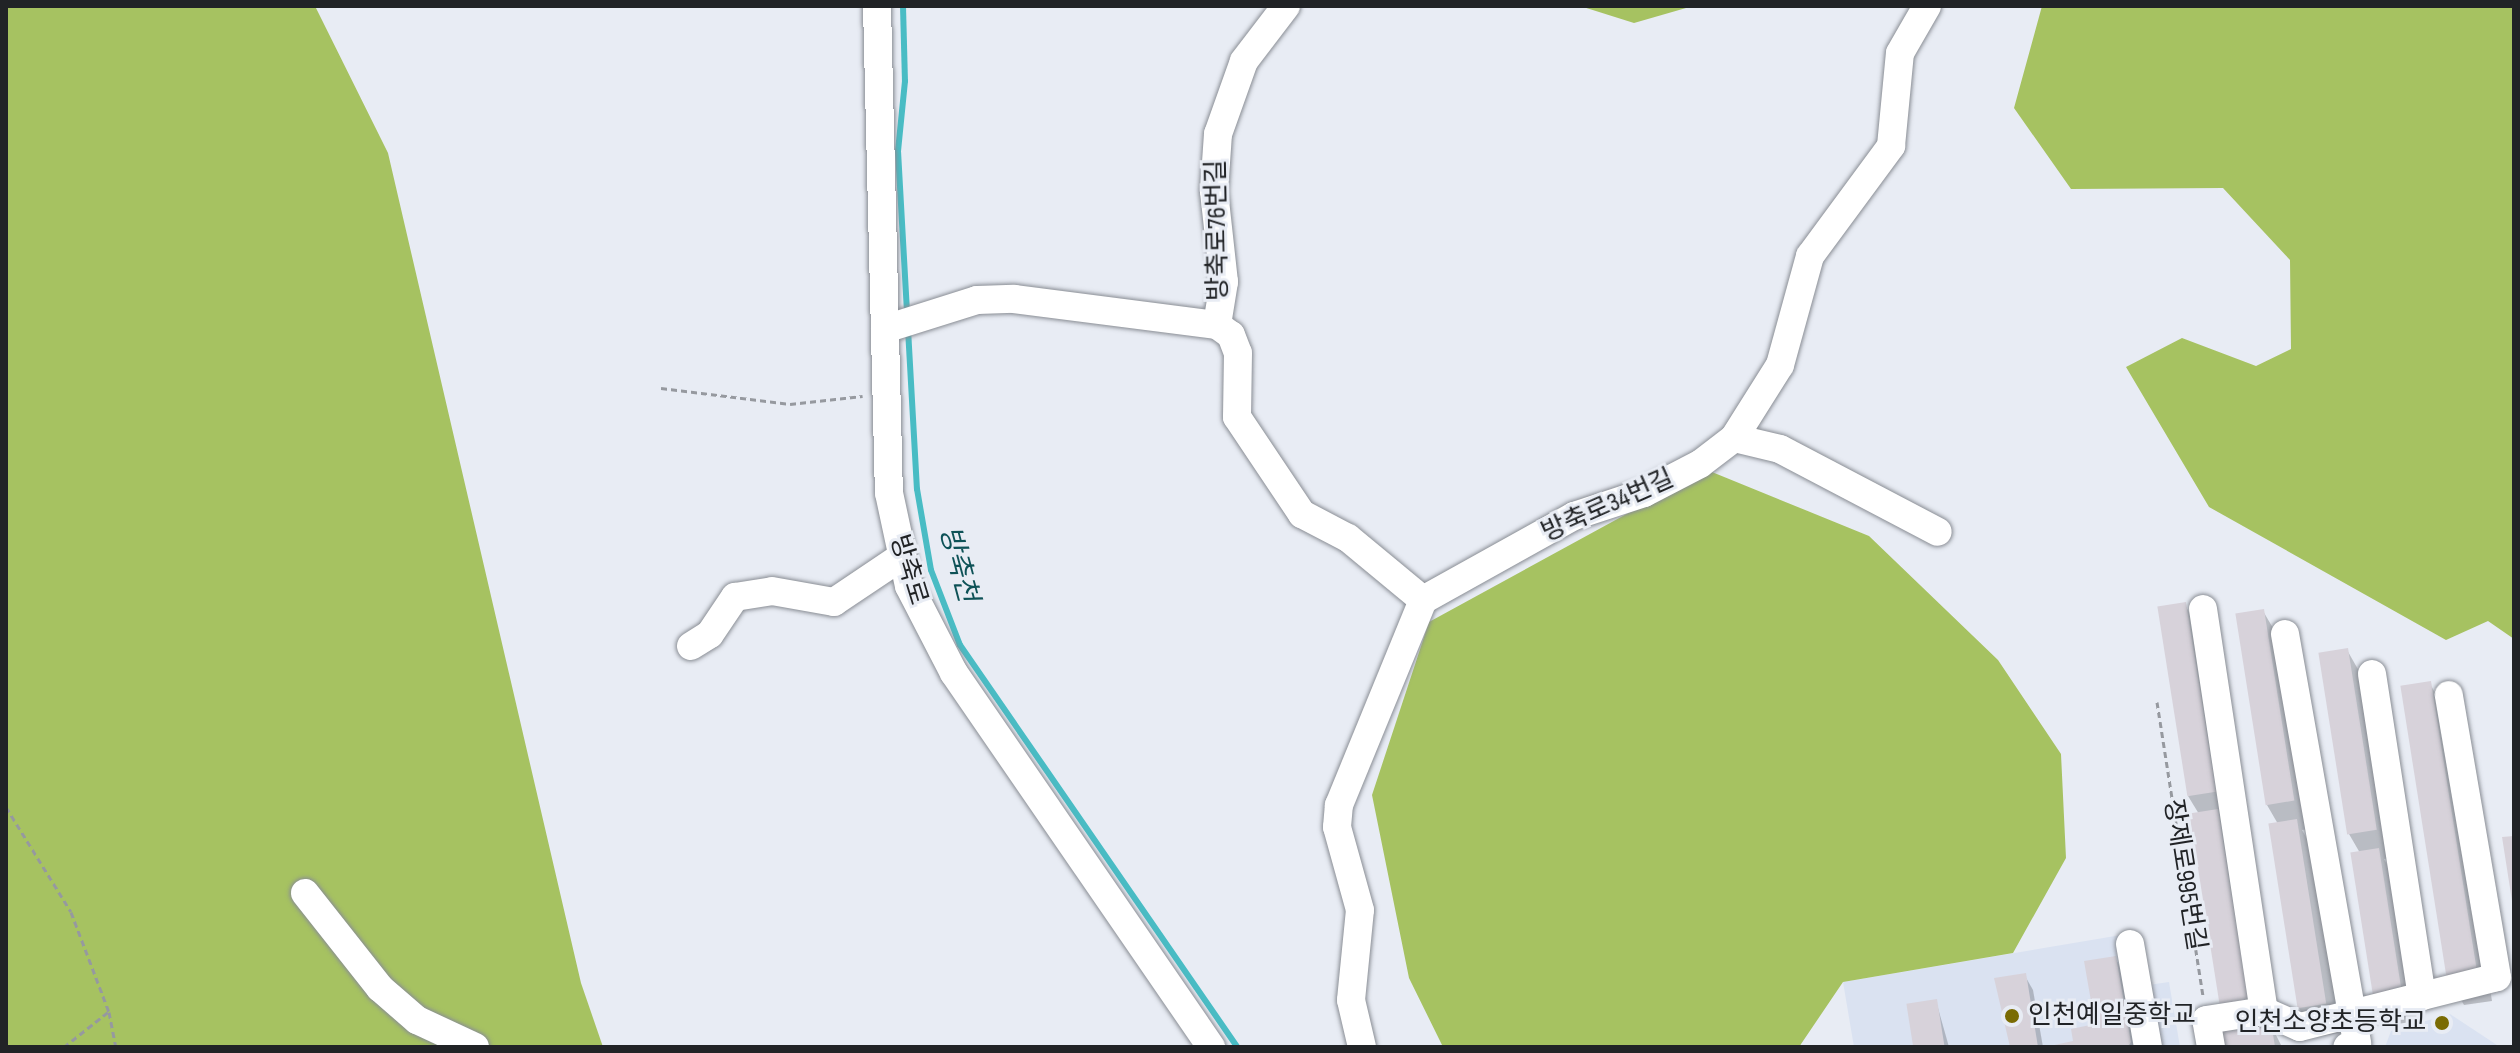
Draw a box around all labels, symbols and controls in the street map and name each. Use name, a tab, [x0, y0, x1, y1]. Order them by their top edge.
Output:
street label: 방축로76번길	[1201, 159, 1235, 301]
street label: 방축로34번길	[1537, 463, 1679, 549]
water label: 방축천	[932, 522, 984, 606]
street label: 방축로	[883, 531, 933, 609]
street label: 장제로995번길	[2157, 797, 2211, 953]
place label: 인천예일중학교	[2028, 1000, 2195, 1032]
marker: 인천예일중학교	[2003, 1007, 2021, 1025]
place label: 인천소양초등학교	[2235, 1007, 2426, 1039]
marker: 인천소양초등학교	[2433, 1014, 2451, 1032]

